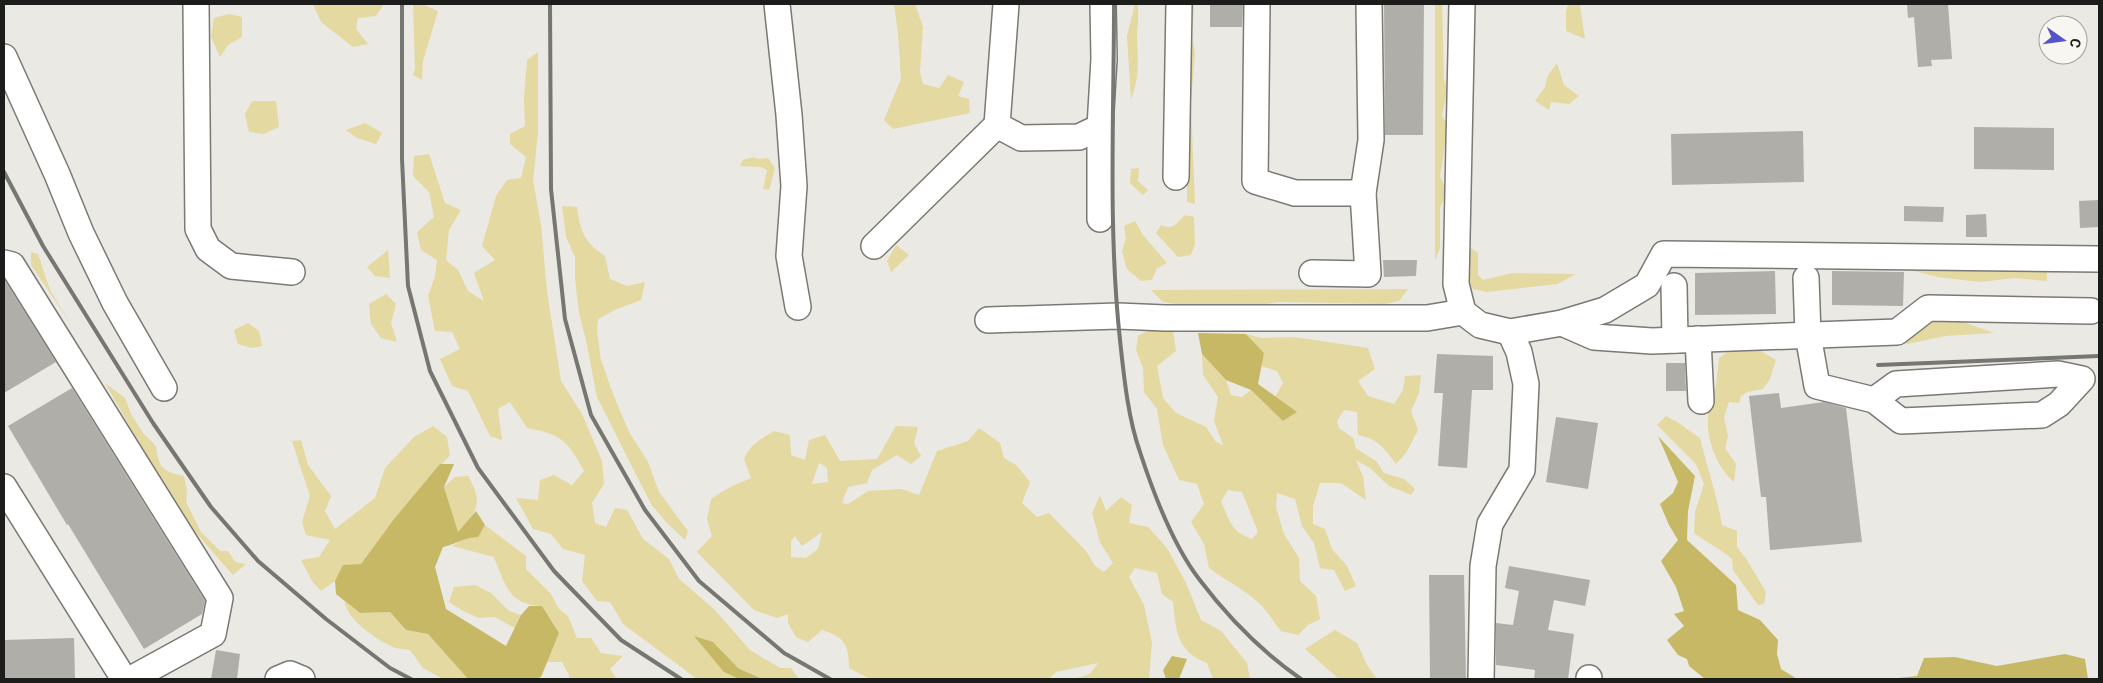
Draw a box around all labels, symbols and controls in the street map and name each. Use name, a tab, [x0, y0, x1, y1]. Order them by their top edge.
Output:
north arrow	[2038, 15, 2088, 65]
text: С	[2067, 37, 2084, 50]

